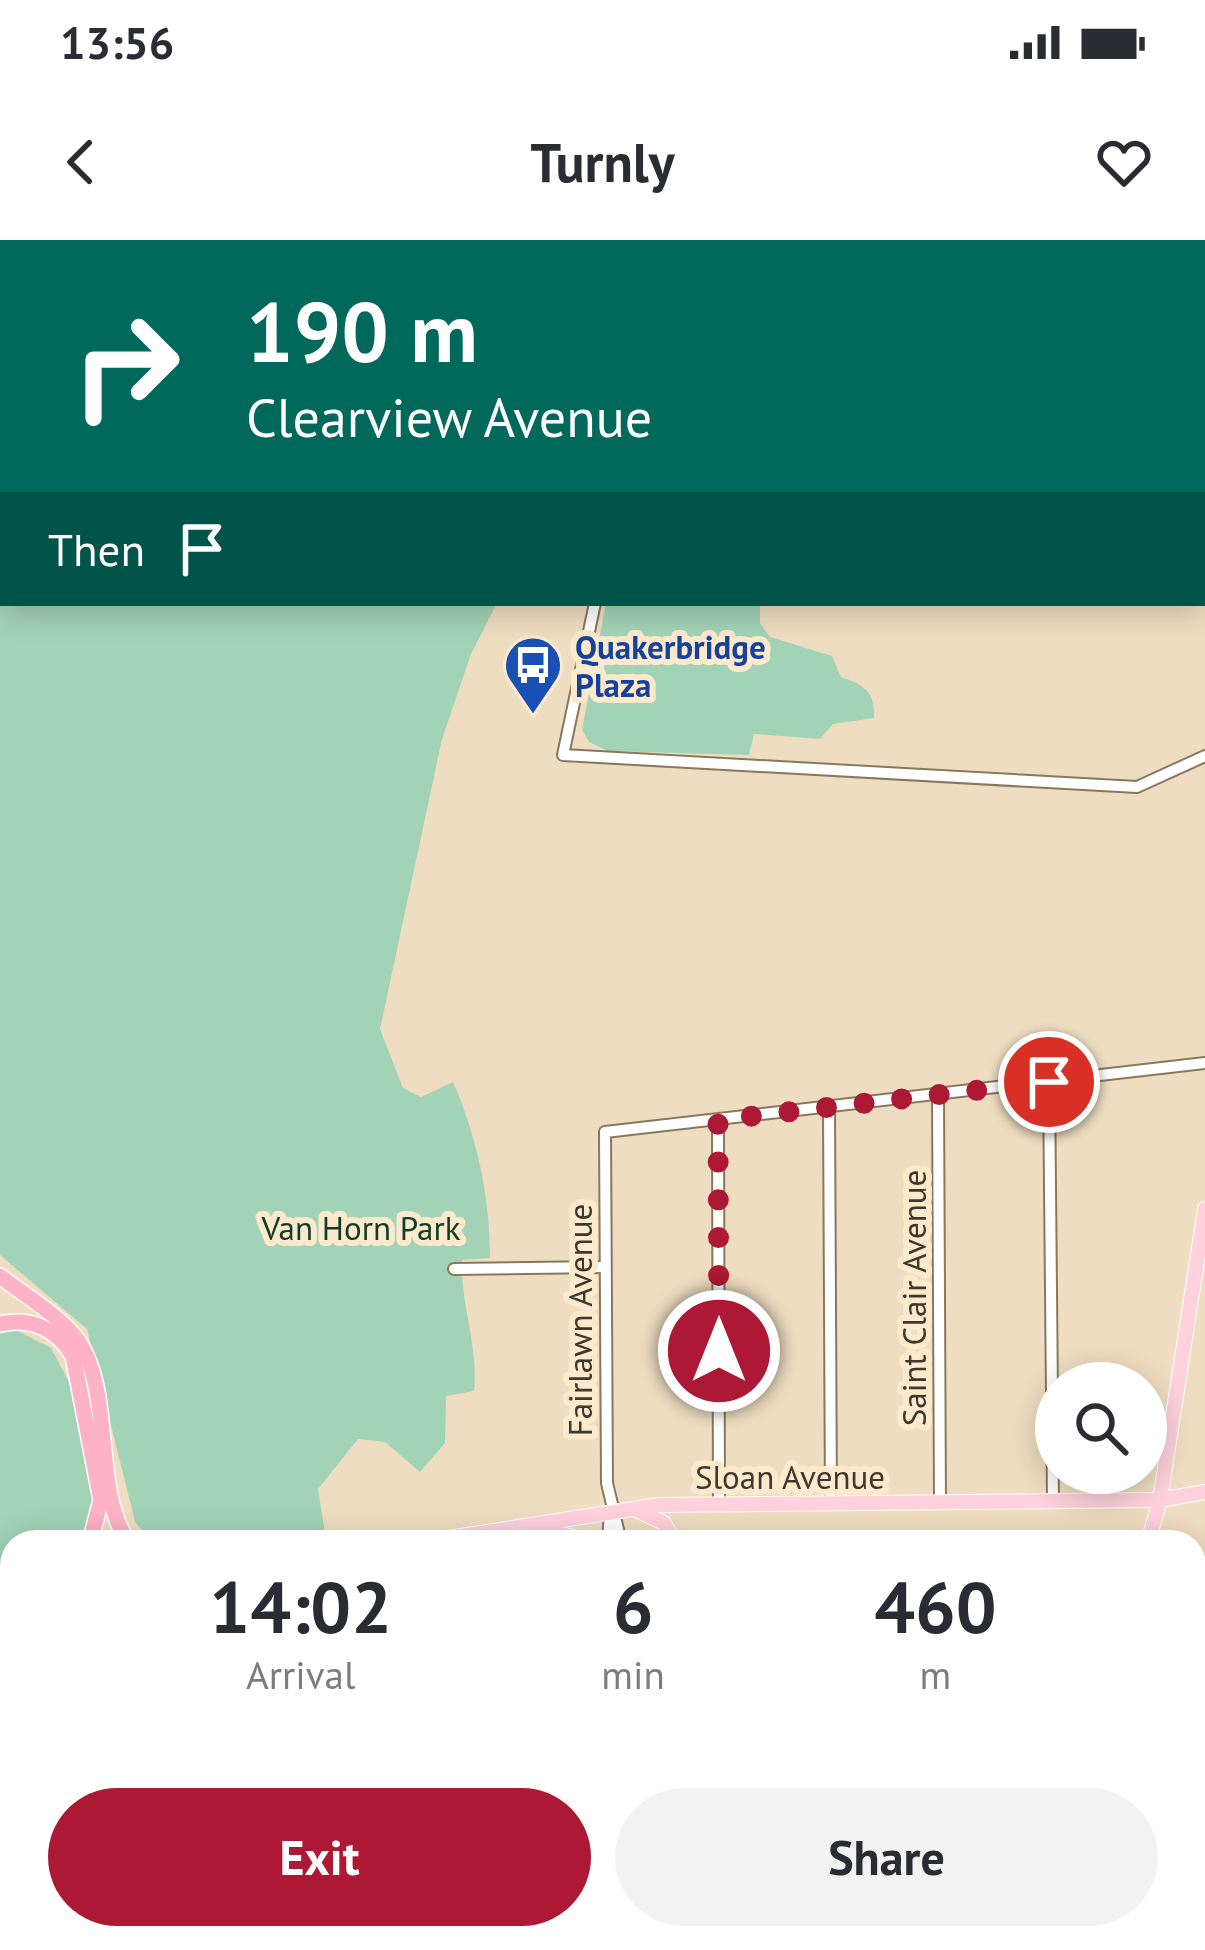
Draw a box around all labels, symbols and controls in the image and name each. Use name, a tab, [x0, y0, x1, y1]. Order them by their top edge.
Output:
text: 13:56	[60, 13, 174, 71]
text: Turnly	[530, 127, 675, 197]
icon: back	[48, 129, 114, 195]
icon: heart	[1091, 129, 1157, 195]
text: 190 m	[246, 276, 478, 385]
icon: right	[48, 288, 204, 444]
text: Clearview Avenue	[246, 382, 652, 452]
icon: arrive	[169, 516, 235, 582]
text: Then	[48, 520, 145, 578]
place label: Quakerbridge Plaza	[575, 625, 766, 706]
bus stop icon: Quakerbridge Plaza	[502, 634, 564, 716]
pin	[998, 1031, 1100, 1133]
icon: arrive	[1016, 1049, 1082, 1115]
street label: Saint Clair Avenue	[892, 1170, 935, 1426]
street label: Fairlawn Avenue	[558, 1204, 601, 1436]
park label: Van Horn Park	[261, 1206, 461, 1249]
position arrow	[656, 1288, 782, 1414]
map controls	[1035, 1362, 1167, 1494]
button: search	[1035, 1362, 1167, 1494]
street label: Sloan Avenue	[695, 1455, 885, 1498]
text: 14:02	[209, 1560, 392, 1653]
text: 6	[613, 1560, 654, 1653]
text: 460	[874, 1560, 997, 1653]
text: Arrival	[246, 1649, 355, 1700]
text: min	[601, 1649, 665, 1700]
text: m	[920, 1649, 951, 1700]
button: Exit	[48, 1788, 591, 1926]
button: Share	[615, 1788, 1158, 1926]

